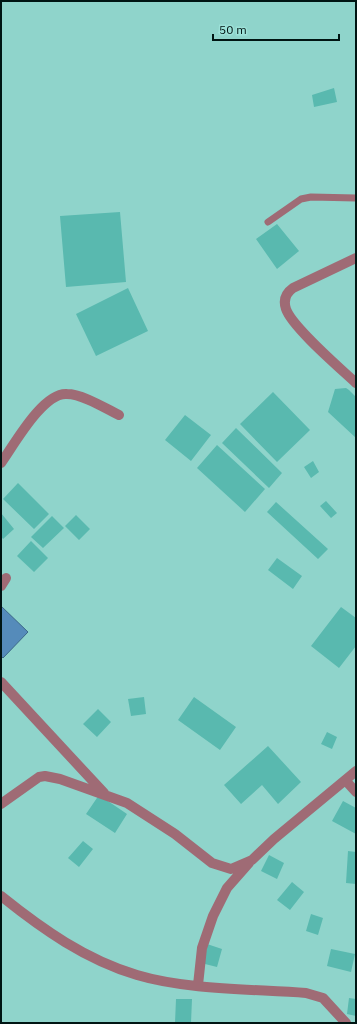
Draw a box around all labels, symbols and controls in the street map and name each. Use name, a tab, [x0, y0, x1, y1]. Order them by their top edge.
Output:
scale bar	[213, 16, 339, 42]
text: 50 m	[219, 22, 247, 37]

